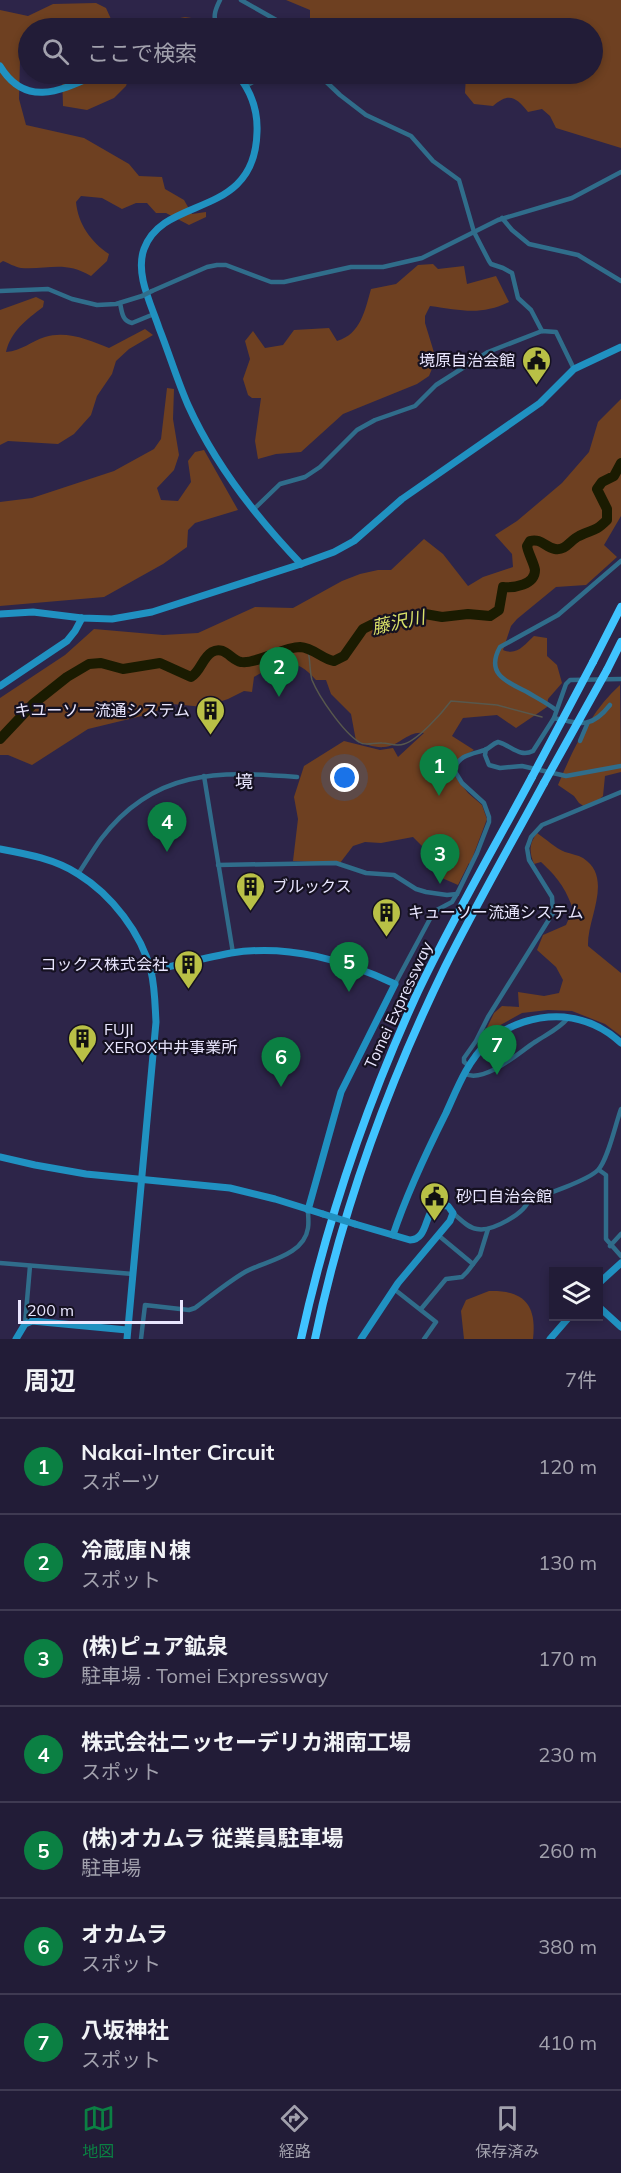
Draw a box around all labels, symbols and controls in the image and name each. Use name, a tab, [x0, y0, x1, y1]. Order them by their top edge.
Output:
search box	[18, 18, 603, 84]
icon: search	[39, 35, 72, 68]
text: ここで検索	[87, 39, 197, 67]
public building icon: 境原自治会館	[520, 344, 552, 386]
place label: 境原自治会館	[419, 350, 515, 370]
water label: 藤沢川	[369, 605, 429, 639]
pin: 2	[260, 648, 298, 697]
building icon: キユーソー流通システム	[195, 694, 227, 736]
place label: キユーソー流通システム	[14, 700, 190, 720]
pin: 1	[420, 746, 458, 796]
your location	[330, 763, 359, 792]
district label: 境	[235, 770, 253, 793]
pin: 4	[148, 802, 186, 852]
pin: 3	[420, 834, 460, 884]
building icon: ブルックス	[235, 870, 267, 912]
place label: ブルックス	[272, 876, 352, 896]
building icon: キューソー流通システム	[371, 896, 403, 938]
place label: キューソー流通システム	[408, 902, 584, 922]
street label: Tomei Expressway	[360, 938, 436, 1072]
pin: 5	[330, 942, 368, 992]
building icon: コックス株式会社	[173, 948, 205, 990]
place label: コックス株式会社	[40, 954, 168, 974]
place label: FUJI XEROX中井事業所	[104, 1019, 237, 1057]
building icon: FUJI XEROX中井事業所	[67, 1022, 99, 1064]
pin: 7	[478, 1026, 516, 1075]
pin: 6	[262, 1038, 300, 1087]
public building icon: 砂口自治会館	[419, 1180, 451, 1222]
place label: 砂口自治会館	[456, 1186, 552, 1206]
map controls	[549, 1267, 603, 1321]
button: layers	[549, 1267, 603, 1321]
scale bar	[18, 1297, 183, 1324]
text: 200 m	[27, 1300, 74, 1320]
text: 周辺	[24, 1364, 76, 1397]
text: 7件	[565, 1367, 597, 1392]
text: Nakai-Inter Circuit	[81, 1438, 274, 1466]
text: 1	[38, 1454, 50, 1479]
text: 120 m	[538, 1454, 597, 1479]
text: スポーツ	[81, 1469, 161, 1494]
text: 冷蔵庫Ｎ棟	[81, 1536, 191, 1564]
text: 2	[38, 1550, 50, 1575]
text: 130 m	[538, 1550, 597, 1575]
text: スポット	[81, 1567, 161, 1592]
text: (株)ピュア鉱泉	[81, 1632, 228, 1660]
text: 3	[38, 1646, 50, 1671]
text: 170 m	[538, 1646, 597, 1671]
text: 駐車場 · Tomei Expressway	[81, 1663, 328, 1688]
text: 株式会社ニッセーデリカ湘南工場	[81, 1728, 411, 1756]
text: 4	[38, 1742, 50, 1767]
text: 230 m	[538, 1742, 597, 1767]
text: スポット	[81, 1759, 161, 1784]
text: (株)オカムラ 従業員駐車場	[81, 1824, 344, 1852]
text: 5	[38, 1838, 50, 1863]
text: 260 m	[538, 1838, 597, 1863]
text: 駐車場	[81, 1855, 141, 1880]
text: オカムラ	[81, 1920, 168, 1948]
text: 6	[38, 1934, 50, 1959]
text: 380 m	[538, 1934, 597, 1959]
text: スポット	[81, 1951, 161, 1976]
text: 八坂神社	[81, 2016, 169, 2044]
text: 7	[38, 2030, 50, 2055]
text: 410 m	[538, 2030, 597, 2055]
text: スポット	[81, 2047, 161, 2072]
tab: 地図	[82, 2102, 115, 2162]
tab: 経路	[278, 2102, 311, 2162]
tab: 保存済み	[475, 2102, 539, 2162]

